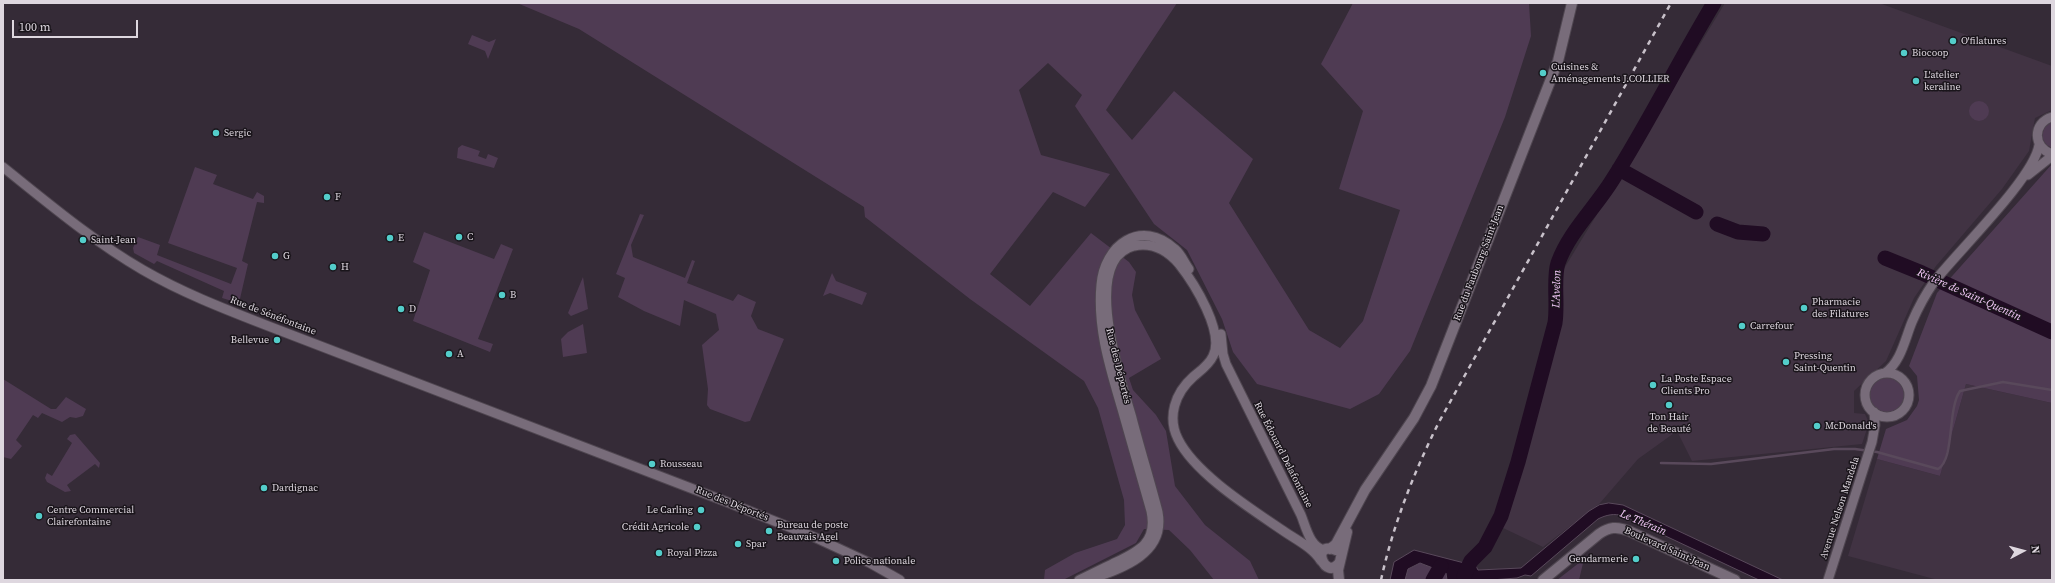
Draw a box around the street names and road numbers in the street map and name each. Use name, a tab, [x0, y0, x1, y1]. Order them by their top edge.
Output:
street label: Rue du Faubourg Saint-Jean	[1451, 203, 1507, 323]
street label: Rue de Sénéfontaine	[228, 294, 318, 338]
street label: Rue des Déportés	[1103, 327, 1133, 405]
street label: Rue Édouard Delafontaine	[1251, 400, 1315, 510]
street label: Avenue Nelson Mandela	[1818, 455, 1862, 561]
street label: Rue des Déportés	[694, 484, 770, 524]
street label: Boulevard Saint-Jean	[1622, 525, 1712, 573]

